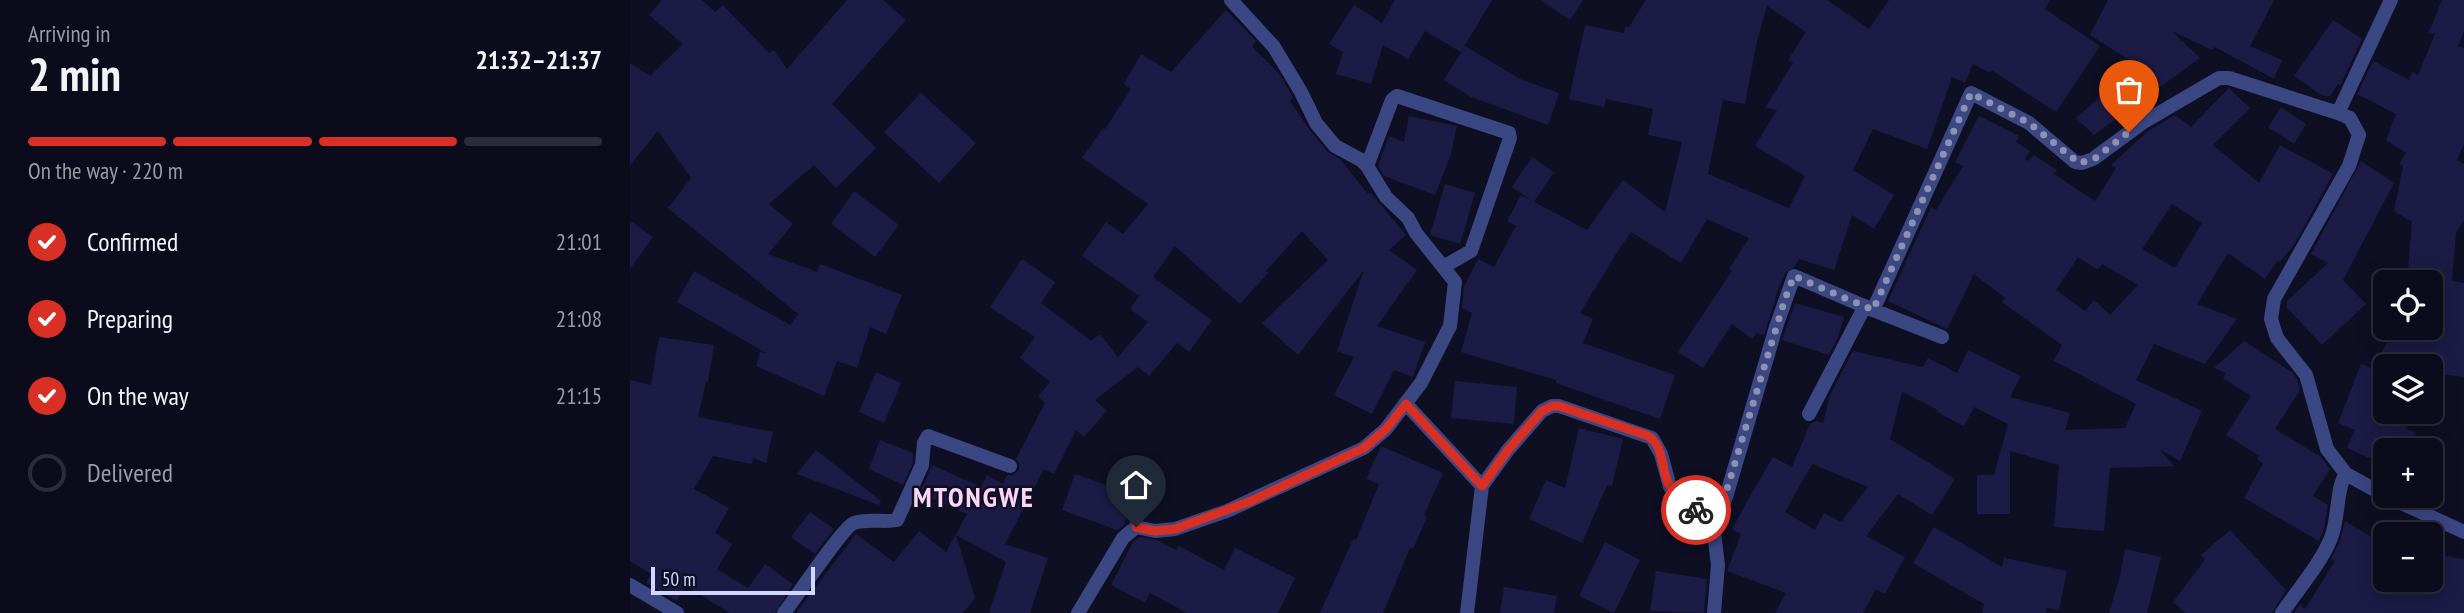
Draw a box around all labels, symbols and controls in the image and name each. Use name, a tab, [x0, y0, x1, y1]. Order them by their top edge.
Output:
text: Arriving in	[28, 19, 110, 48]
text: 21:32–21:37	[475, 43, 602, 76]
text: 2 min	[28, 44, 121, 104]
pin	[2099, 60, 2159, 132]
icon: bag	[2110, 71, 2148, 109]
text: On the way · 220 m	[28, 156, 183, 185]
icon: check	[28, 223, 66, 261]
text: Confirmed	[87, 225, 178, 258]
text: 21:01	[556, 227, 602, 256]
map controls	[2373, 270, 2443, 592]
button: locate	[2373, 270, 2443, 340]
icon: check	[28, 300, 66, 338]
text: Preparing	[87, 302, 173, 335]
text: 21:08	[556, 304, 602, 333]
button: layers	[2373, 354, 2443, 424]
icon: check	[28, 377, 66, 415]
text: On the way	[87, 379, 189, 412]
text: 21:15	[556, 381, 602, 410]
button: +	[2373, 438, 2443, 508]
pin	[1106, 455, 1166, 527]
text: Delivered	[87, 456, 173, 489]
icon: home	[1117, 466, 1155, 504]
courier	[1661, 475, 1731, 545]
district label: MTONGWE	[913, 478, 1035, 515]
icon: bike	[1677, 491, 1715, 529]
button: −	[2373, 522, 2443, 592]
scale bar	[651, 564, 816, 596]
text: 50 m	[662, 567, 696, 591]

